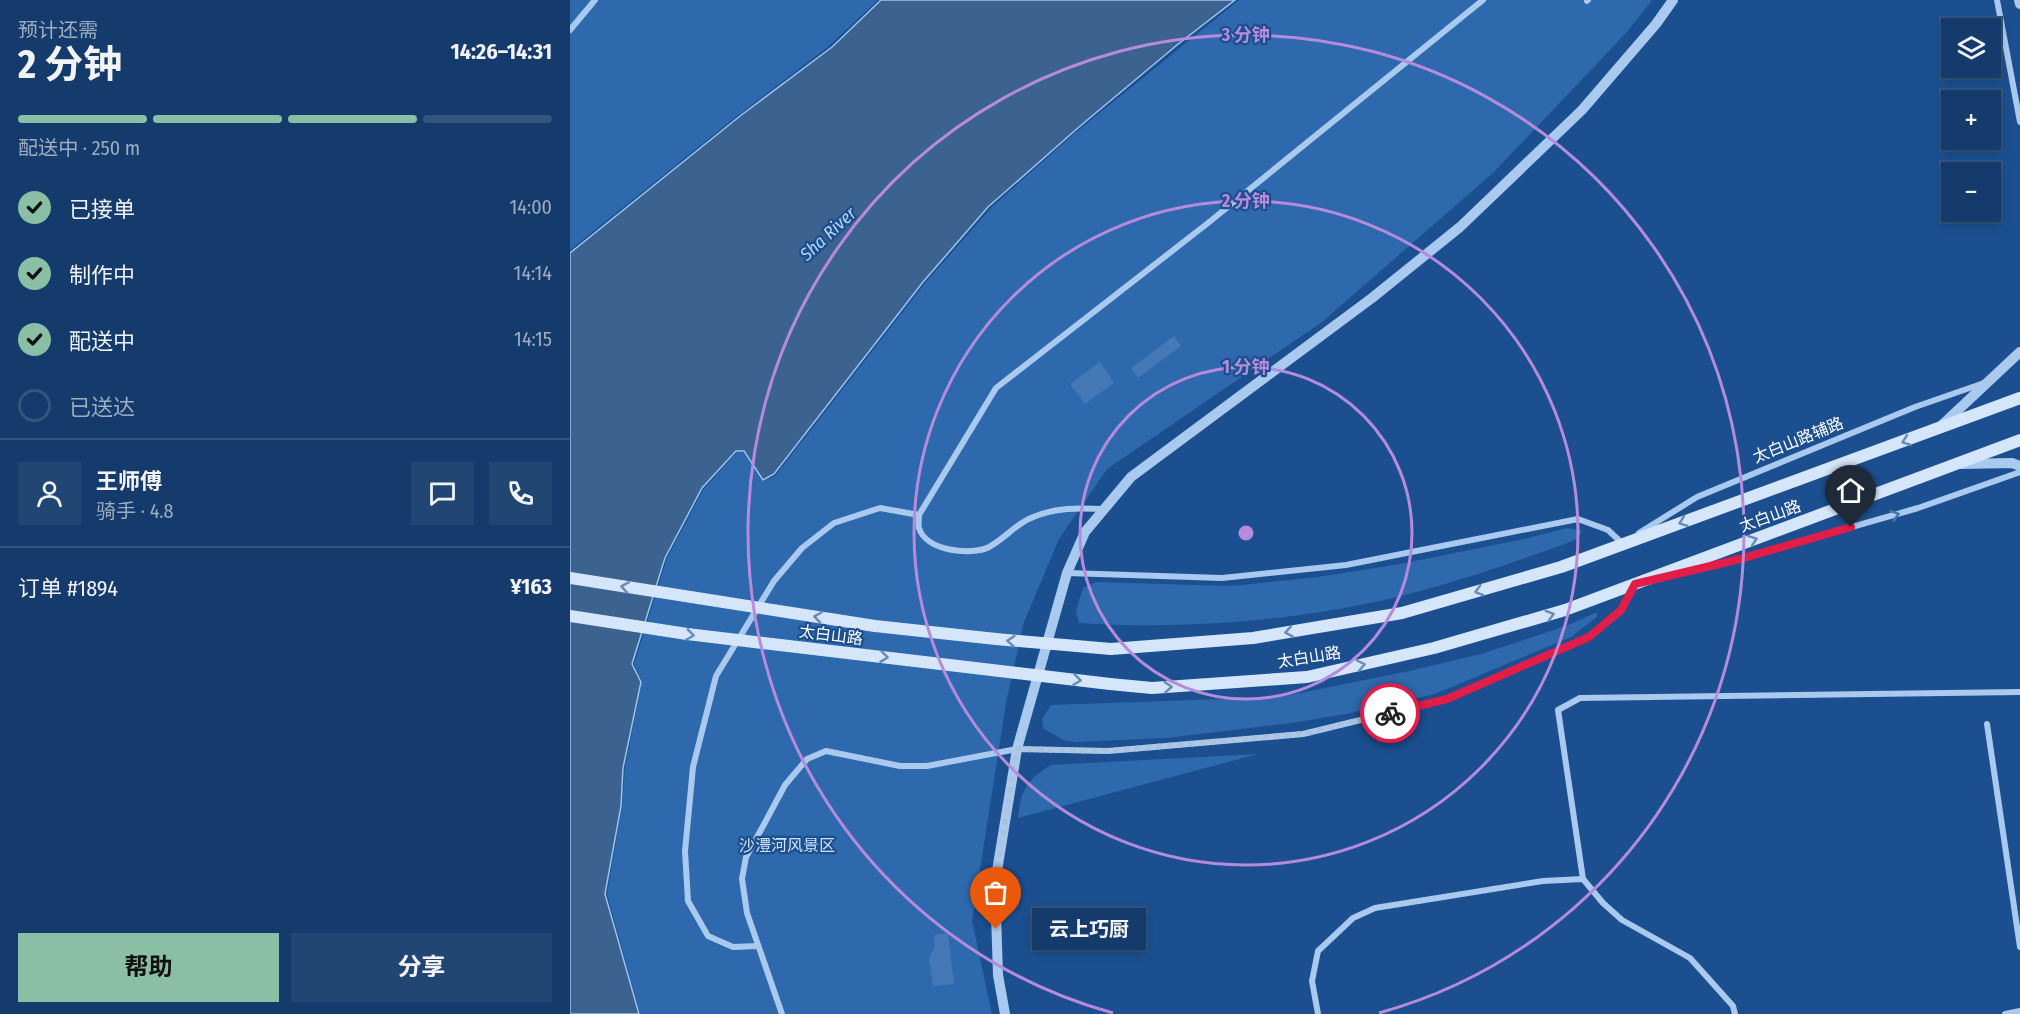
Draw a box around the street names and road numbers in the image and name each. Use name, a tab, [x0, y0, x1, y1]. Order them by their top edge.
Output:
street label: 太白山路辅路	[1750, 413, 1846, 467]
street label: 太白山路	[1737, 496, 1803, 536]
street label: 太白山路	[798, 622, 864, 648]
street label: 太白山路	[1276, 643, 1342, 671]

